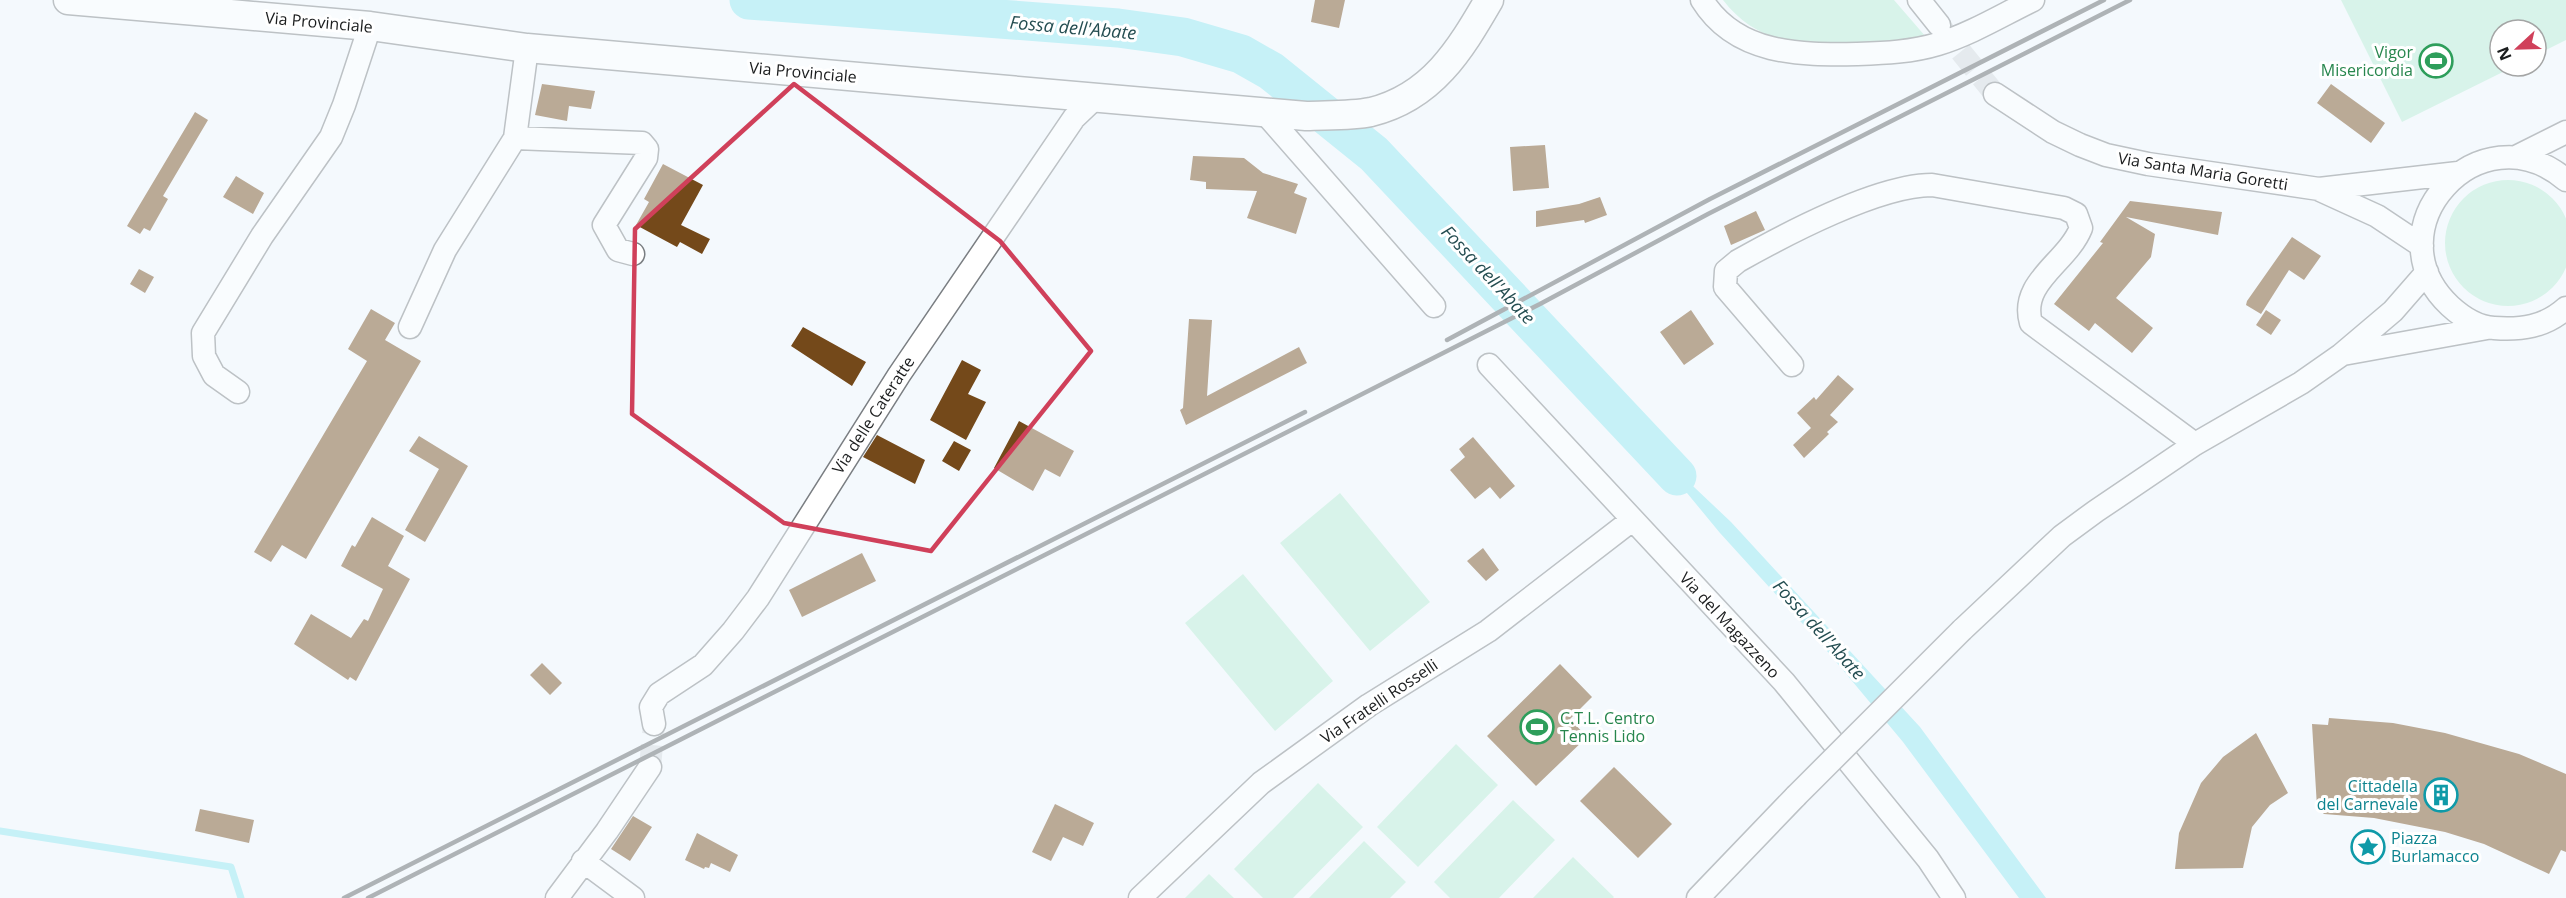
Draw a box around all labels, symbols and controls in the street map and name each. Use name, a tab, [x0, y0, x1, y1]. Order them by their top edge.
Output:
street label: Via Provinciale	[264, 6, 374, 38]
water label: Fossa dell'Abate	[1009, 10, 1137, 44]
north arrow	[2488, 18, 2548, 78]
place label: Vigor Misericordia	[2321, 41, 2413, 81]
sports icon: Vigor Misericordia	[2418, 43, 2454, 79]
text: N	[2491, 43, 2517, 64]
street label: Via Provinciale	[748, 56, 858, 88]
street label: Via Santa Maria Goretti	[2116, 147, 2290, 195]
water label: Fossa dell'Abate	[1437, 220, 1541, 329]
street label: Via delle Cateratte	[827, 352, 919, 478]
street label: Via del Magazzeno	[1675, 567, 1785, 683]
water label: Fossa dell'Abate	[1768, 574, 1871, 685]
street label: Via Fratelli Rosselli	[1316, 654, 1442, 748]
place label: C.T.L. Centro Tennis Lido	[1560, 707, 1655, 747]
sports icon: C.T.L. Centro Tennis Lido	[1519, 709, 1555, 745]
place label: Cittadella del Carnevale	[2317, 775, 2418, 815]
building icon: Cittadella del Carnevale	[2423, 777, 2459, 813]
place label: Piazza Burlamacco	[2391, 827, 2479, 867]
place icon: Piazza Burlamacco	[2350, 829, 2386, 865]

